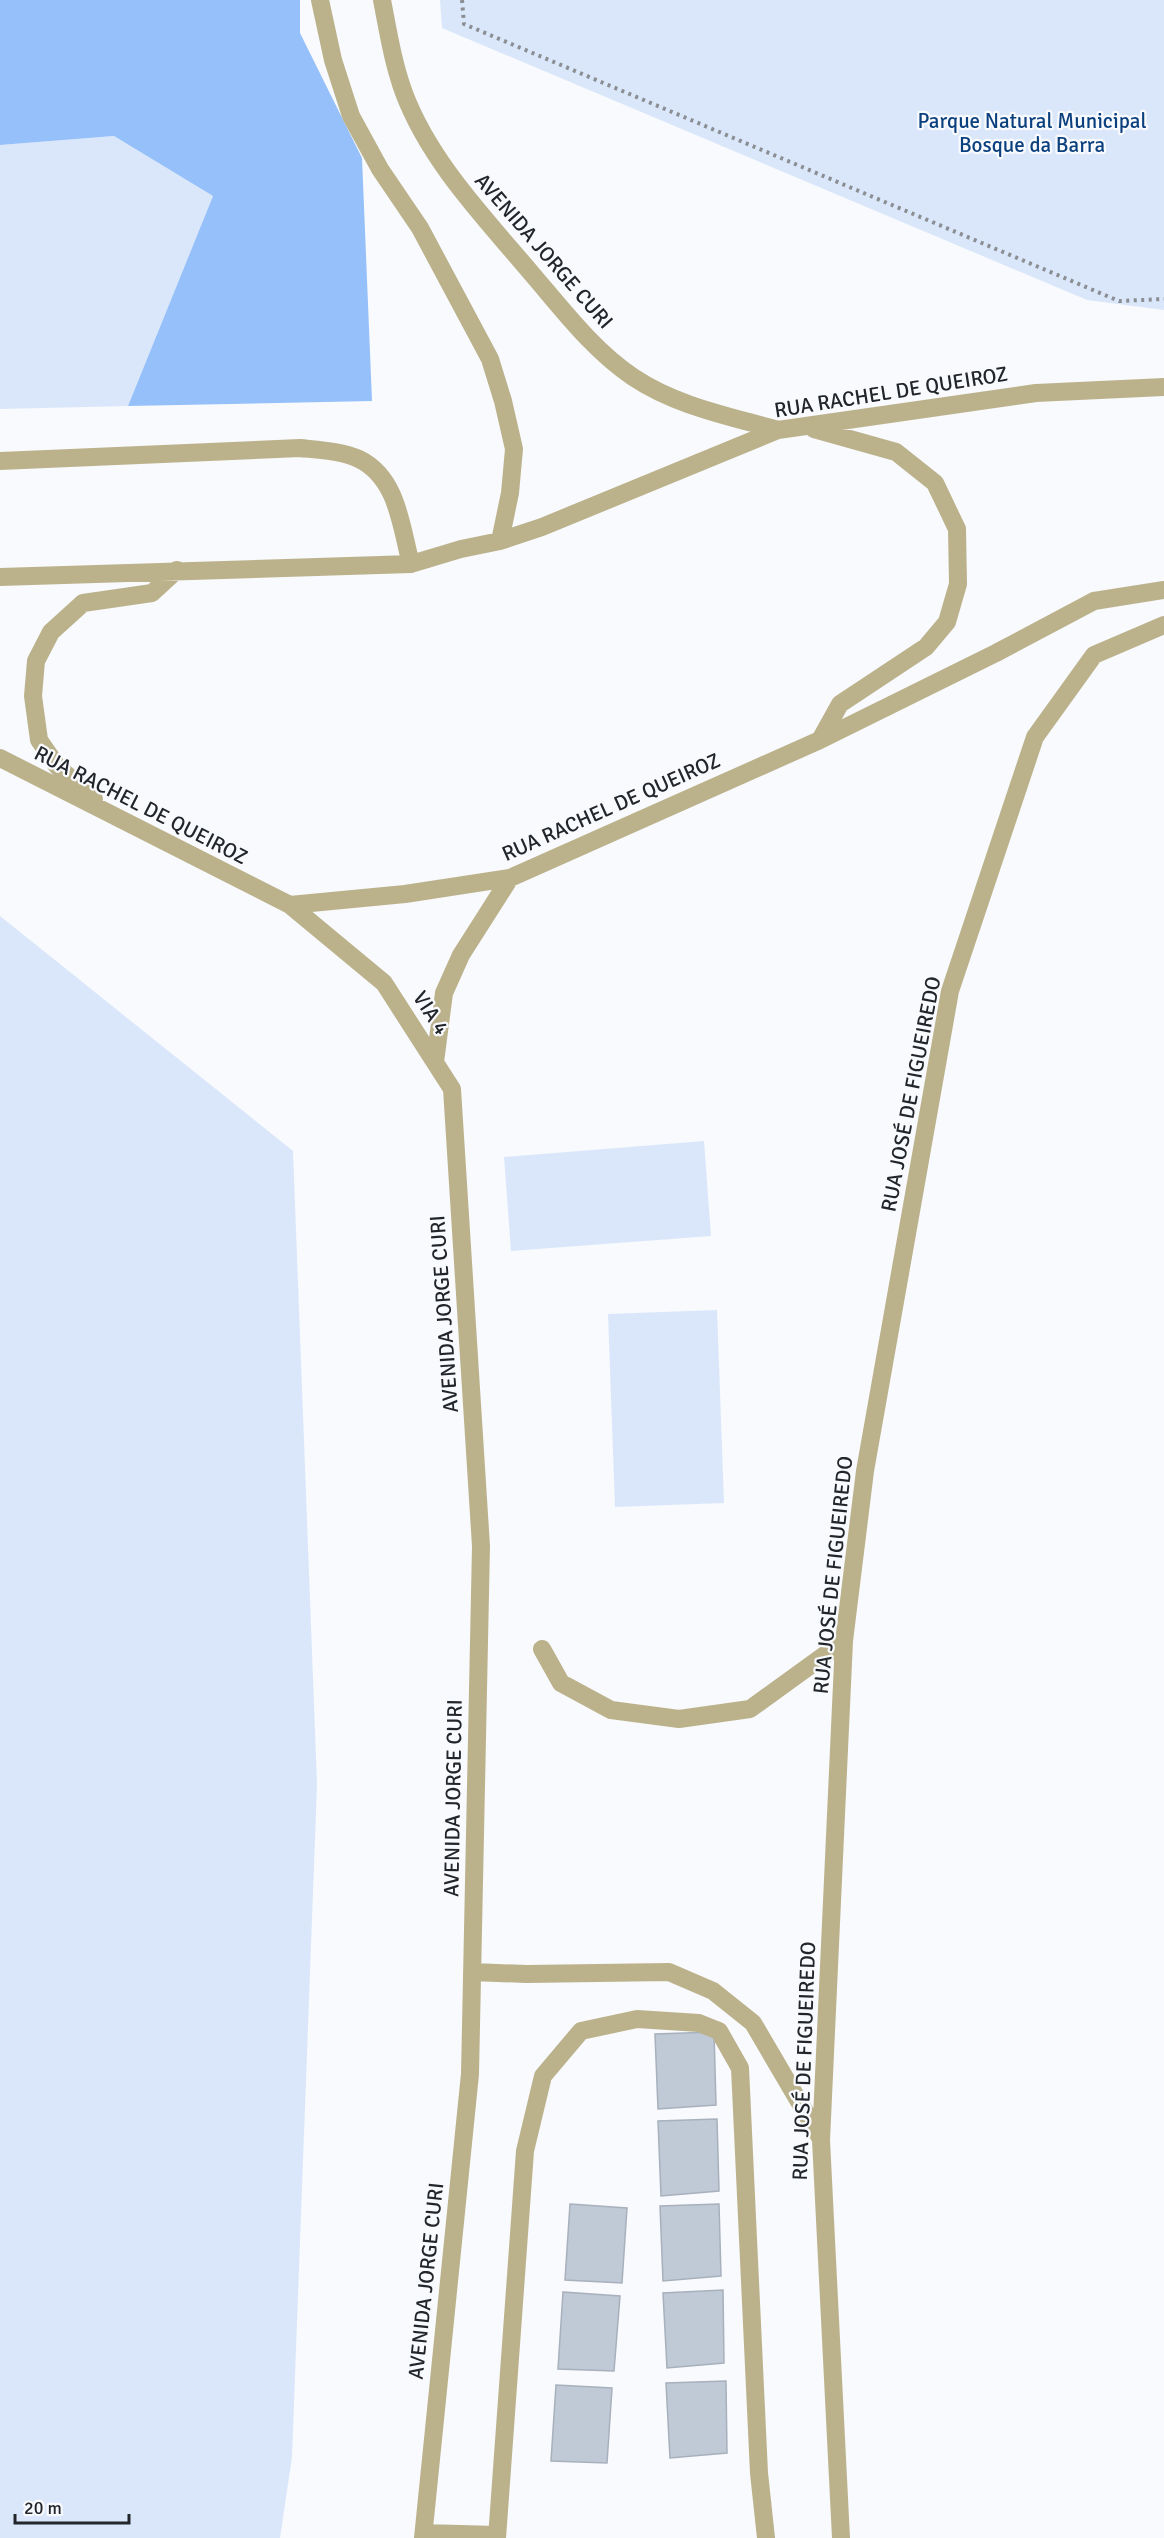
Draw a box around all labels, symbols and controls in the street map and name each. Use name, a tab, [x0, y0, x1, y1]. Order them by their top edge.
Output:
park label: Parque Natural Municipal Bosque da Barra	[917, 108, 1147, 158]
street label: AVENIDA JORGE CURI	[469, 168, 619, 334]
street label: RUA RACHEL DE QUEIROZ	[772, 361, 1010, 423]
street label: RUA RACHEL DE QUEIROZ	[30, 740, 252, 870]
street label: RUA RACHEL DE QUEIROZ	[498, 747, 724, 867]
street label: RUA JOSÉ DE FIGUEIREDO	[875, 974, 947, 1214]
street label: VIA 4	[407, 986, 455, 1040]
street label: AVENIDA JORGE CURI	[424, 1214, 464, 1414]
street label: RUA JOSÉ DE FIGUEIREDO	[808, 1455, 858, 1695]
street label: AVENIDA JORGE CURI	[438, 1699, 468, 1897]
street label: RUA JOSÉ DE FIGUEIREDO	[787, 1941, 821, 2181]
street label: AVENIDA JORGE CURI	[403, 2181, 449, 2381]
scale bar	[15, 2487, 129, 2525]
text: 20 m	[24, 2497, 62, 2519]

